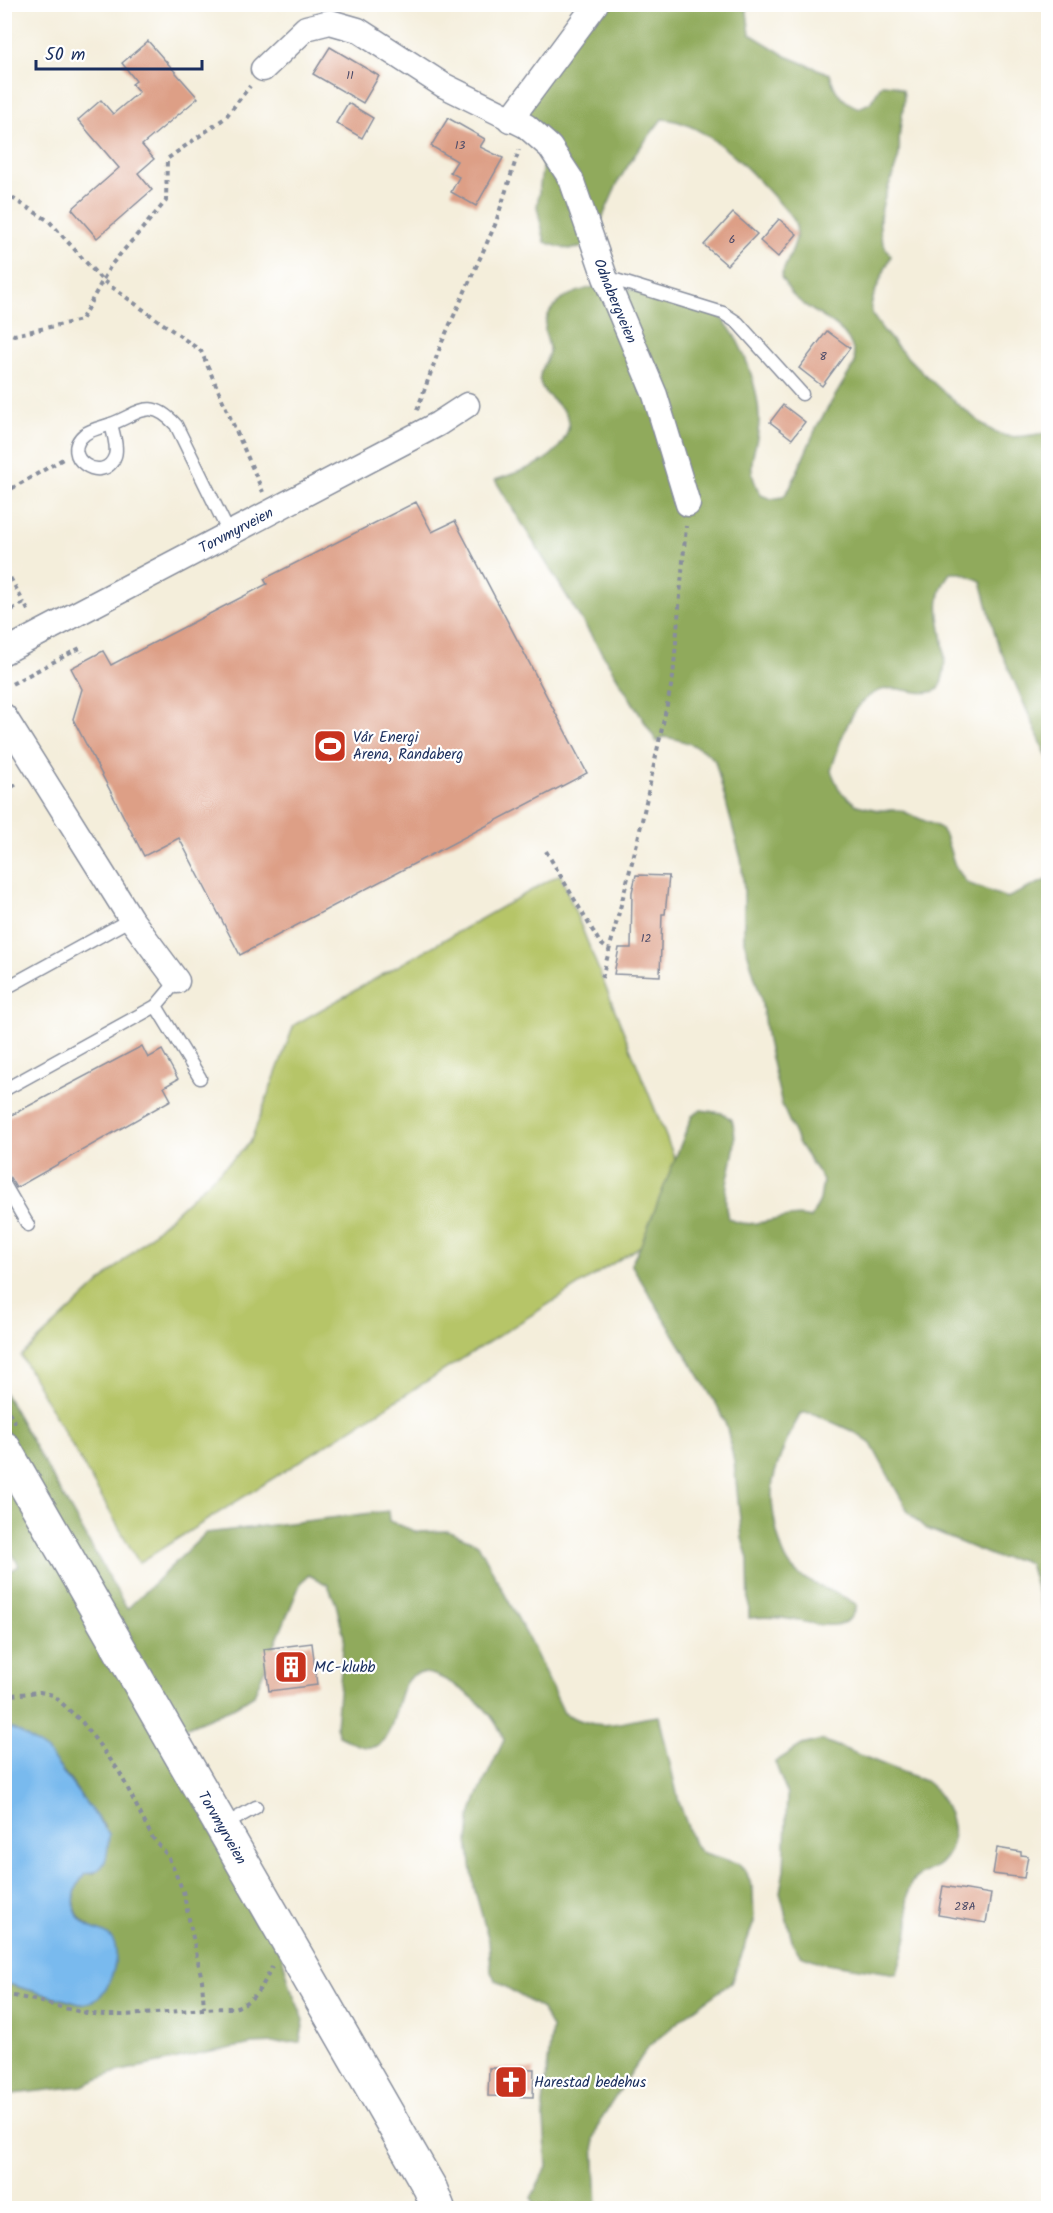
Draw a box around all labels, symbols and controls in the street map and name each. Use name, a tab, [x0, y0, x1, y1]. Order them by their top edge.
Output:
scale bar	[36, 33, 202, 71]
text: 50 m	[45, 41, 85, 70]
house number: 11	[346, 66, 354, 85]
house number: 13	[455, 136, 465, 155]
house number: 6	[729, 230, 735, 249]
street label: Odnabergveien	[587, 255, 643, 347]
house number: 8	[819, 347, 827, 366]
street label: Torvmyrveien	[195, 501, 278, 561]
place label: Vår Energi Arena, Randaberg	[353, 726, 463, 767]
sports icon: Vår Energi Arena, Randaberg	[312, 728, 348, 764]
house number: 12	[641, 929, 651, 948]
building icon: MC-klubb	[273, 1649, 309, 1685]
place label: MC-klubb	[314, 1656, 376, 1680]
street label: Torvmyrveien	[191, 1787, 252, 1869]
house number: 28A	[954, 1897, 976, 1916]
church icon: Harestad bedehus	[493, 2064, 529, 2100]
place label: Harestad bedehus	[534, 2071, 647, 2095]

